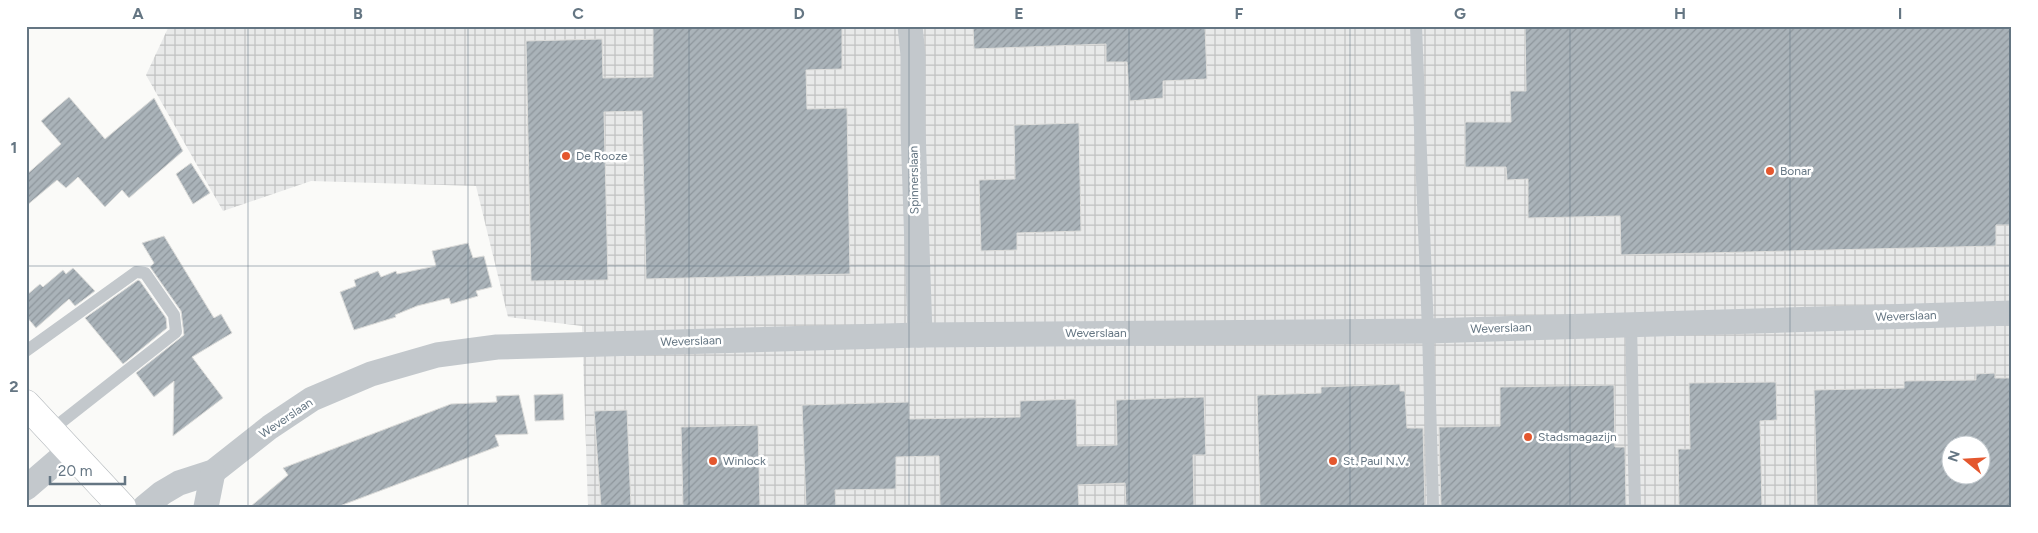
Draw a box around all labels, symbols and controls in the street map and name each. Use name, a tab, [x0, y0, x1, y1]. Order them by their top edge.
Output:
text: A	[132, 4, 144, 23]
text: B	[353, 4, 363, 23]
text: C	[572, 4, 584, 23]
text: D	[793, 4, 805, 23]
text: E	[1014, 4, 1024, 23]
text: F	[1235, 4, 1244, 23]
text: G	[1454, 4, 1466, 23]
text: H	[1674, 4, 1686, 23]
text: I	[1898, 4, 1902, 23]
text: 1	[11, 138, 17, 157]
street label: Spinnerslaan	[906, 145, 922, 214]
place label: De Rooze	[576, 149, 628, 163]
marker: De Rooze	[560, 150, 572, 162]
place label: Bonar	[1780, 164, 1811, 178]
marker: Bonar	[1764, 165, 1776, 177]
street label: Weverslaan	[1875, 308, 1937, 324]
street label: Weverslaan	[1470, 320, 1532, 336]
street label: Weverslaan	[1065, 326, 1127, 340]
street label: Weverslaan	[660, 333, 722, 349]
text: 2	[9, 377, 19, 396]
street label: Weverslaan	[257, 395, 316, 441]
place label: Stadsmagazijn	[1538, 430, 1617, 444]
marker: Stadsmagazijn	[1522, 431, 1534, 443]
north arrow	[1940, 436, 1990, 486]
text: N	[1944, 448, 1964, 464]
scale bar	[50, 453, 125, 485]
place label: Winlock	[723, 454, 766, 468]
place label: St. Paul N.V.	[1343, 454, 1408, 468]
marker: Winlock	[707, 455, 719, 467]
marker: St. Paul N.V.	[1327, 455, 1339, 467]
text: 20 m	[58, 462, 92, 480]

